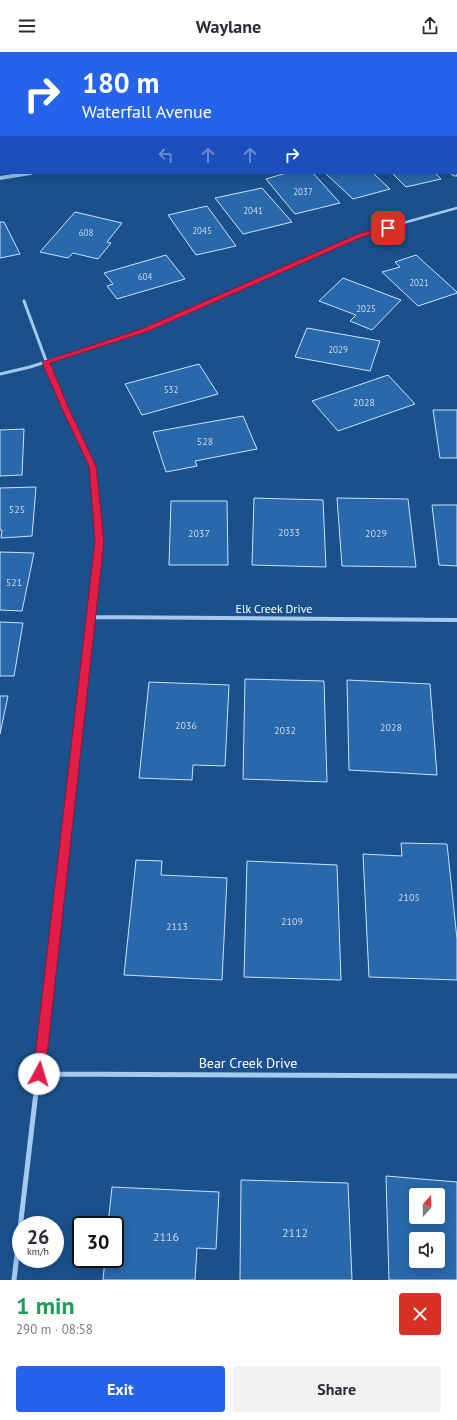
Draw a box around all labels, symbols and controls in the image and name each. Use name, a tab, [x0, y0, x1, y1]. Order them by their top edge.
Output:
icon: menu	[16, 15, 38, 37]
text: Waylane	[196, 15, 261, 38]
icon: share	[419, 15, 441, 37]
text: 180 m	[82, 64, 159, 101]
icon: right	[16, 68, 68, 120]
text: Waterfall Avenue	[82, 100, 212, 123]
icon: left	[155, 144, 177, 166]
icon: ahead	[197, 144, 219, 166]
icon: ahead	[239, 144, 261, 166]
icon: right	[281, 144, 303, 166]
house number: 2037	[293, 186, 313, 197]
house number: 2041	[243, 205, 263, 216]
pin	[371, 211, 405, 245]
icon: arrive	[377, 217, 399, 239]
house number: 2045	[192, 225, 212, 236]
house number: 608	[79, 227, 93, 238]
house number: 604	[138, 271, 152, 282]
house number: 2021	[409, 277, 429, 288]
house number: 2025	[356, 303, 376, 314]
house number: 2029	[328, 344, 348, 355]
house number: 532	[164, 384, 178, 395]
house number: 2028	[353, 396, 375, 409]
house number: 528	[197, 435, 213, 448]
house number: 525	[9, 503, 25, 516]
house number: 2033	[278, 526, 300, 539]
house number: 2037	[188, 527, 210, 540]
house number: 2029	[365, 527, 387, 540]
house number: 521	[6, 576, 22, 589]
street label: Elk Creek Drive	[236, 601, 312, 616]
house number: 2036	[175, 719, 197, 732]
house number: 2028	[380, 721, 402, 734]
house number: 2032	[274, 724, 296, 737]
house number: 2105	[398, 891, 420, 904]
house number: 2109	[281, 915, 303, 928]
house number: 2113	[166, 920, 188, 933]
position arrow	[18, 1053, 60, 1095]
street label: Bear Creek Drive	[199, 1054, 297, 1072]
north arrow	[409, 1188, 445, 1224]
map controls	[409, 1188, 445, 1268]
speed limit sign: 30	[72, 1216, 124, 1268]
text: 26	[27, 1224, 49, 1250]
house number: 2112	[282, 1225, 308, 1240]
house number: 2116	[153, 1229, 179, 1244]
button: sound	[409, 1232, 445, 1268]
text: km/h	[27, 1245, 49, 1258]
text: 1 min	[16, 1290, 75, 1321]
button: close	[399, 1293, 441, 1335]
text: 290 m · 08:58	[16, 1321, 93, 1338]
button: Exit	[16, 1366, 225, 1412]
button: Share	[233, 1366, 441, 1412]

